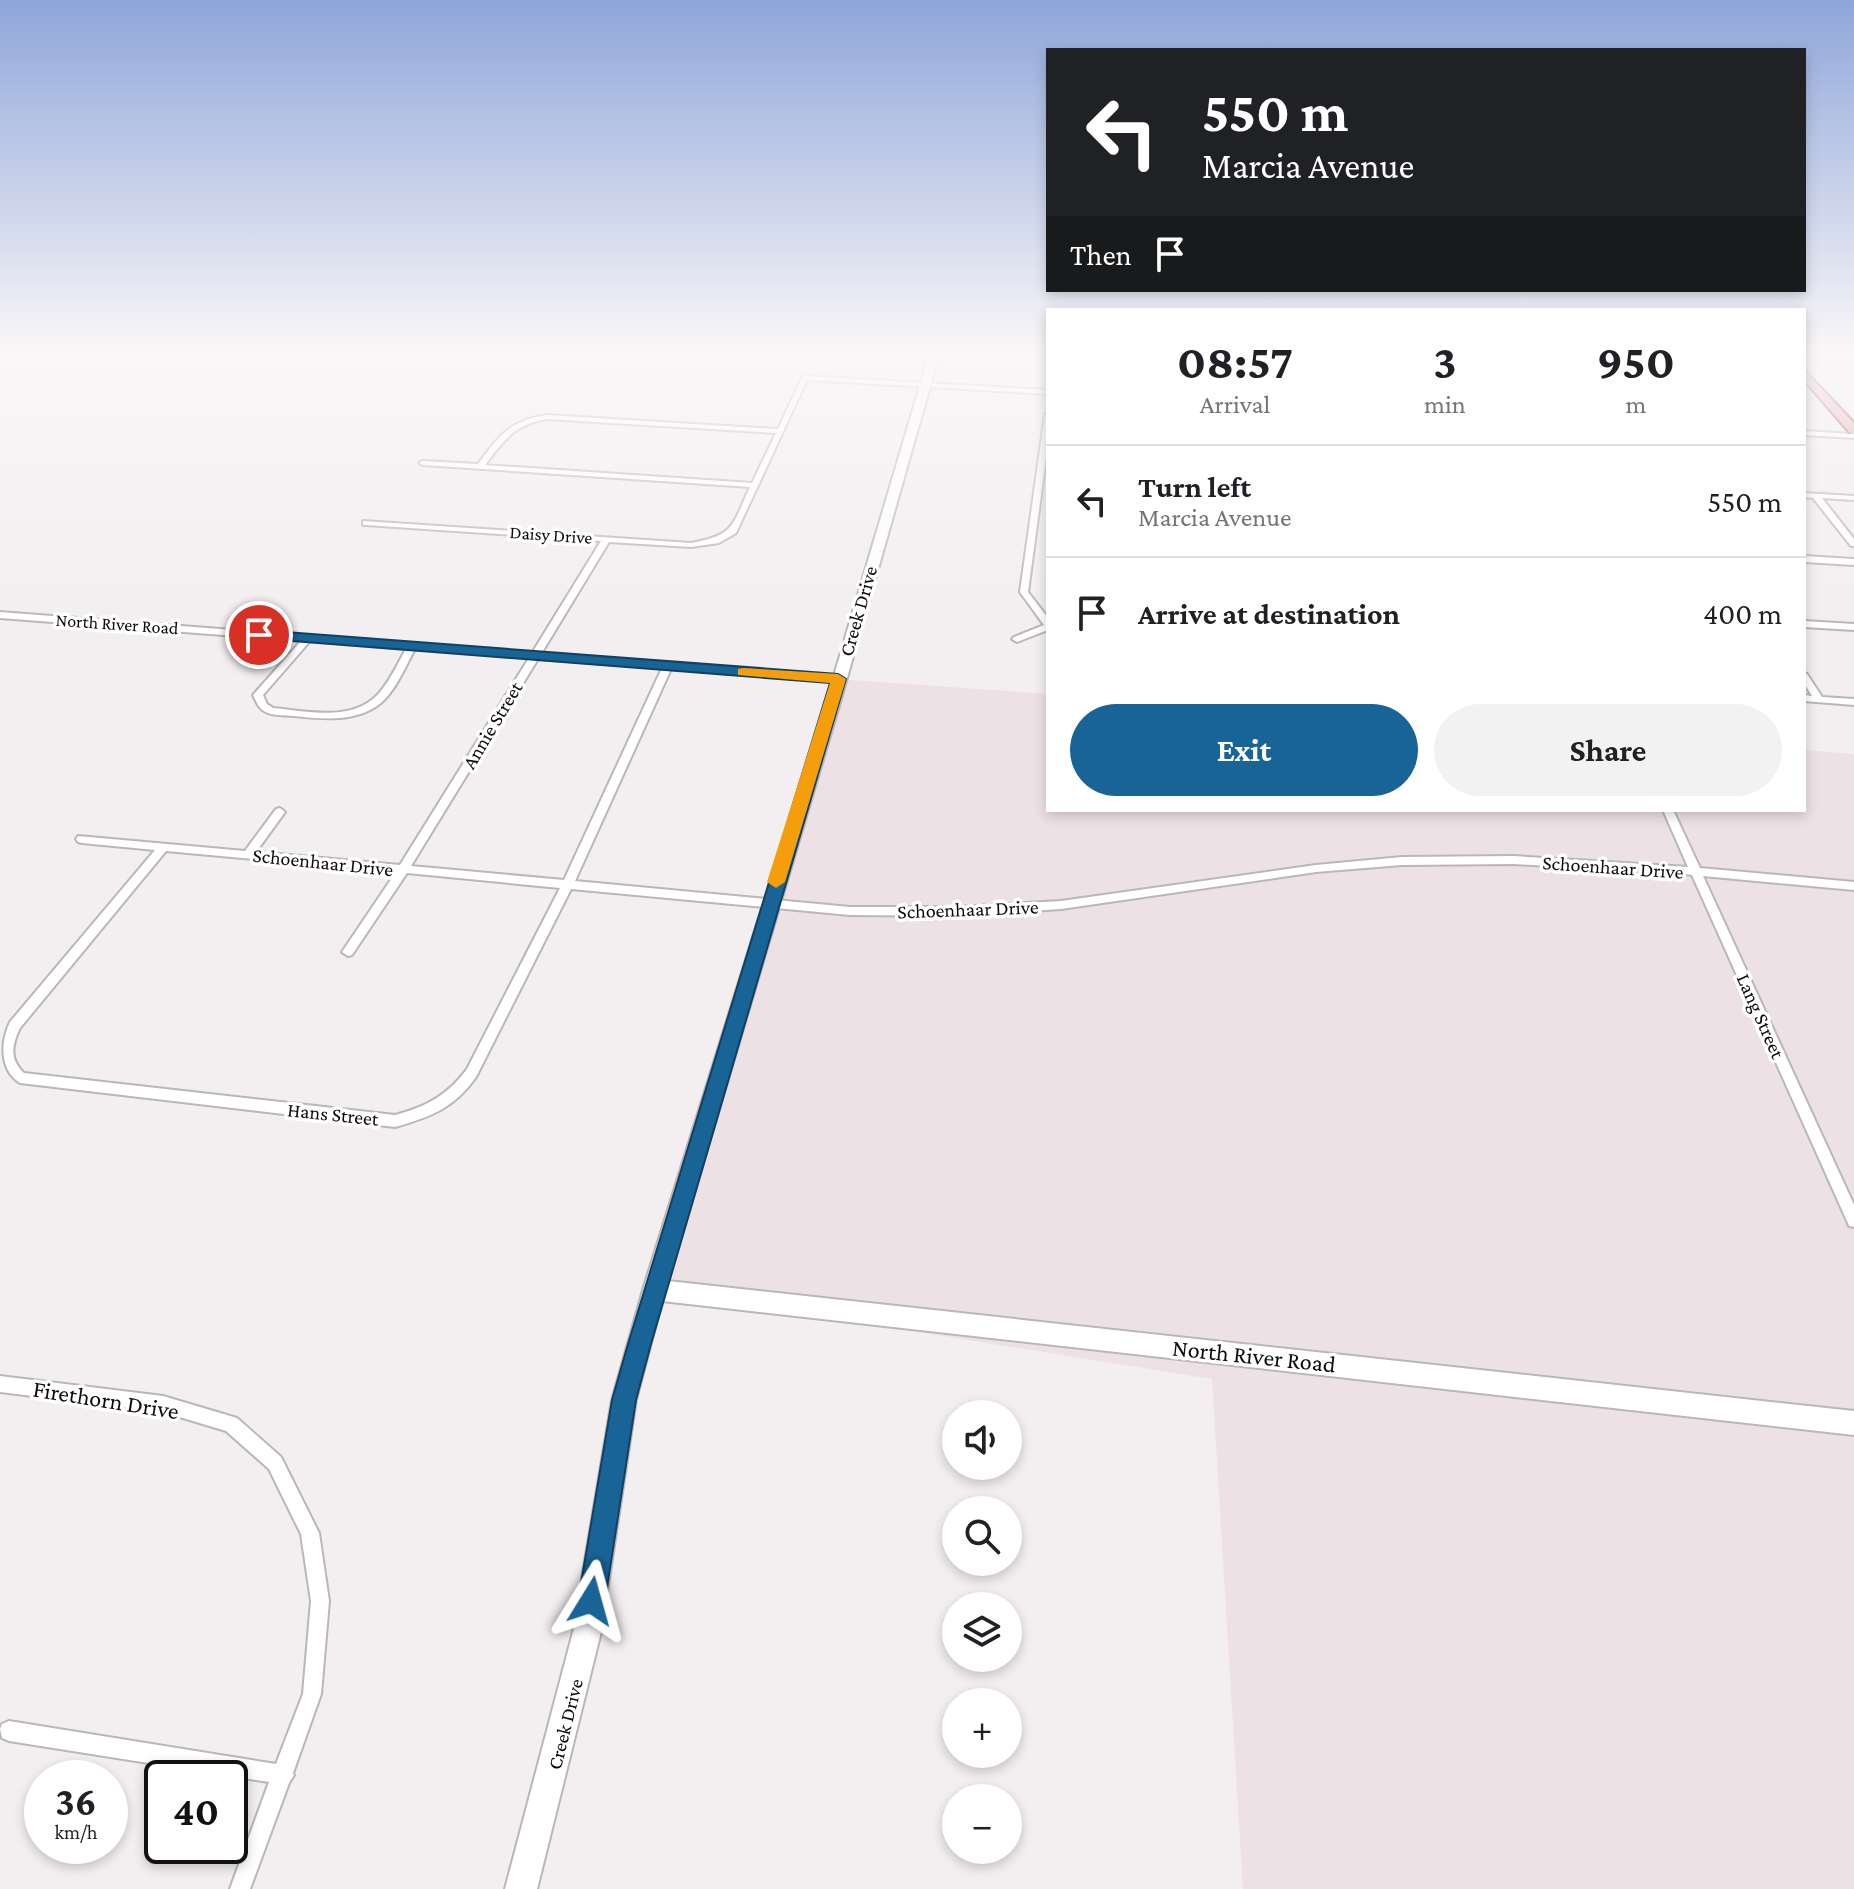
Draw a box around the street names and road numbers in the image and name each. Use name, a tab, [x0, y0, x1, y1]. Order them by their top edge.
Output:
street label: Daisy Drive	[509, 522, 593, 548]
street label: Creek Drive	[835, 563, 881, 659]
street label: North River Road	[55, 610, 180, 638]
street label: Annie Street	[457, 677, 527, 772]
street label: Schoenhaar Drive	[252, 844, 395, 880]
street label: Schoenhaar Drive	[1542, 851, 1684, 883]
street label: Schoenhaar Drive	[897, 896, 1039, 922]
street label: Lang Street	[1732, 970, 1790, 1062]
street label: Hans Street	[286, 1098, 380, 1130]
street label: North River Road	[1171, 1334, 1337, 1378]
street label: Firethorn Drive	[31, 1375, 181, 1424]
street label: Creek Drive	[543, 1676, 587, 1772]

